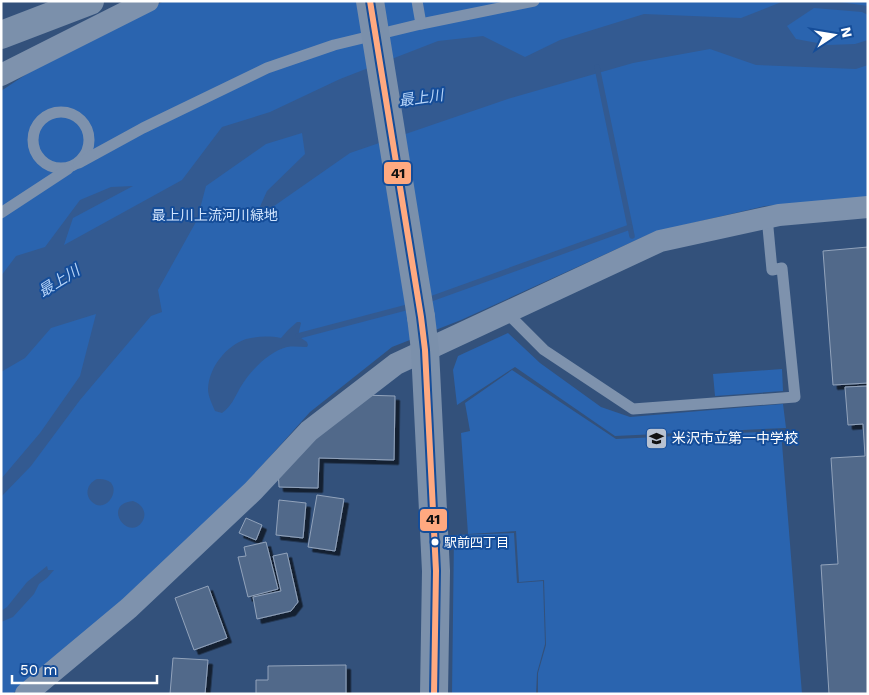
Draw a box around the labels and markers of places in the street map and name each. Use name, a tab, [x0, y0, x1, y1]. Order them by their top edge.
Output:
school or university icon: 米沢市立第一中学校	[644, 426, 668, 450]
place label: 米沢市立第一中学校	[672, 430, 798, 446]
place label: 駅前四丁目	[444, 535, 509, 550]
marker: 駅前四丁目	[430, 537, 440, 547]

